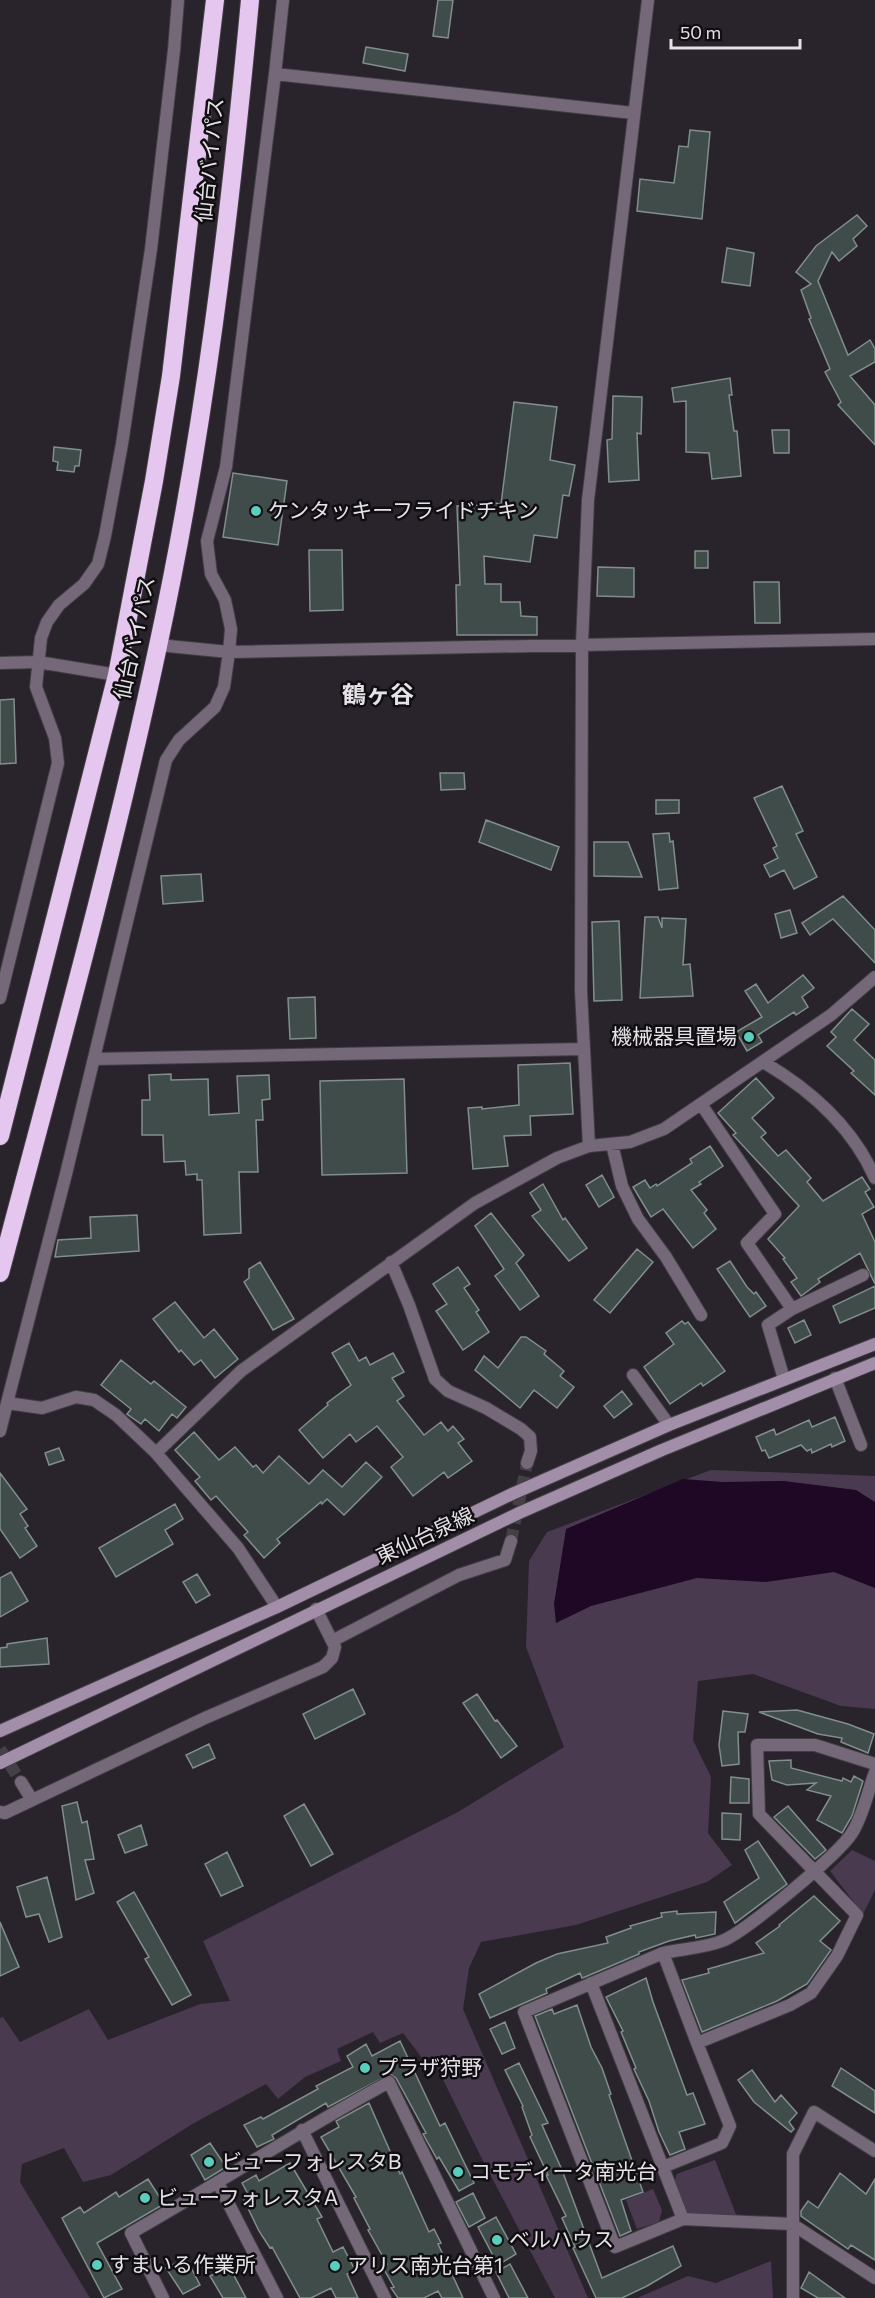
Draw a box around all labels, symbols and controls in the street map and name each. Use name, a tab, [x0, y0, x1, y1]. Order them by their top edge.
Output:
scale bar	[671, 12, 800, 50]
text: 50 m	[680, 21, 721, 43]
street label: 仙台バイパス	[190, 96, 228, 224]
place label: ケンタッキーフライドチキン	[268, 497, 538, 522]
marker: ケンタッキーフライドチキン	[249, 504, 263, 518]
street label: 仙台バイパス	[108, 574, 159, 702]
district label: 鶴ヶ谷	[342, 679, 414, 708]
place label: 機械器具置場	[611, 1023, 737, 1048]
marker: 機械器具置場	[742, 1030, 756, 1044]
street label: 東仙台泉線	[372, 1501, 477, 1568]
place label: プラザ狩野	[377, 2054, 482, 2079]
marker: プラザ狩野	[358, 2061, 372, 2075]
place label: ビューフォレスタB	[221, 2148, 401, 2173]
marker: ビューフォレスタB	[202, 2155, 216, 2169]
place label: コモディータ南光台	[470, 2158, 658, 2183]
marker: コモディータ南光台	[451, 2165, 465, 2179]
place label: ビューフォレスタA	[157, 2184, 338, 2209]
marker: ビューフォレスタA	[138, 2191, 152, 2205]
place label: ベルハウス	[509, 2226, 614, 2251]
marker: ベルハウス	[490, 2233, 504, 2247]
place label: すまいる作業所	[109, 2251, 256, 2276]
place label: アリス南光台第1	[347, 2252, 503, 2277]
marker: すまいる作業所	[90, 2258, 104, 2272]
marker: アリス南光台第1	[328, 2259, 342, 2273]

